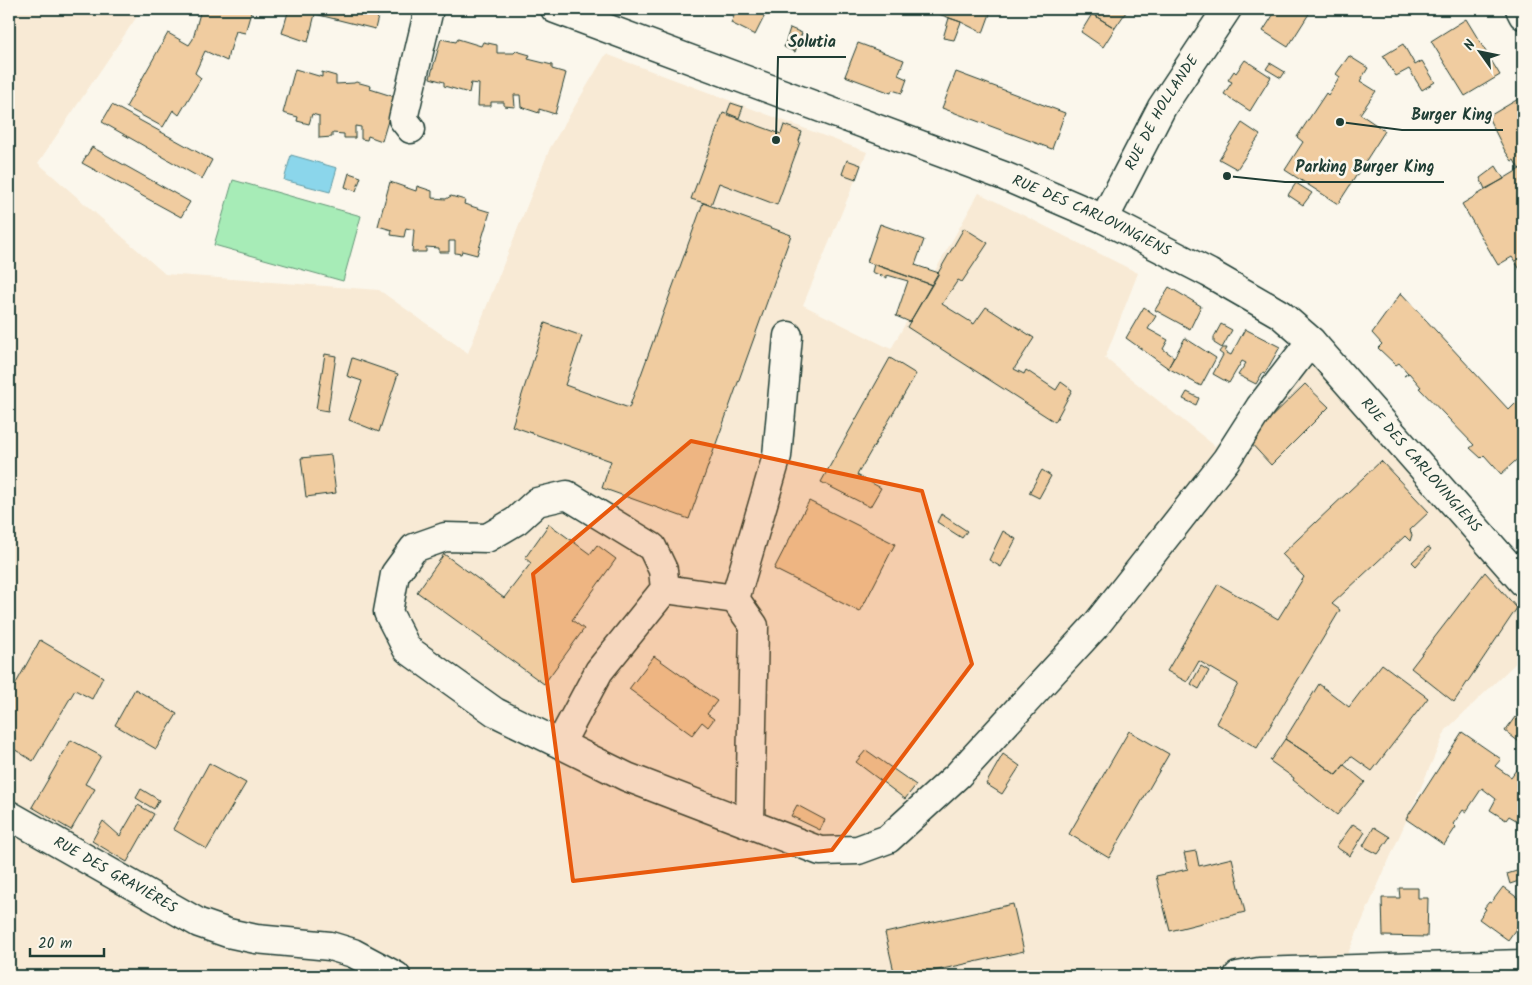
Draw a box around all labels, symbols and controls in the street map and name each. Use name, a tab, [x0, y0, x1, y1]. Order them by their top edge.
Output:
callout: Solutia	[778, 26, 846, 57]
north arrow	[1454, 28, 1504, 78]
text: Solutia	[788, 30, 836, 55]
text: N	[1458, 36, 1482, 55]
street label: RUE DE HOLLANDE	[1119, 49, 1206, 175]
callout: Burger King	[1402, 99, 1503, 130]
text: Burger King	[1411, 103, 1493, 128]
callout: Parking Burger King	[1285, 151, 1444, 182]
text: Parking Burger King	[1296, 155, 1434, 180]
street label: RUE DES CARLOVINGIENS	[1008, 169, 1175, 263]
street label: RUE DES CARLOVINGIENS	[1355, 393, 1487, 538]
street label: RUE DES GRAVIÈRES	[49, 831, 181, 920]
scale bar	[30, 925, 104, 957]
text: 20 m	[38, 932, 72, 956]

